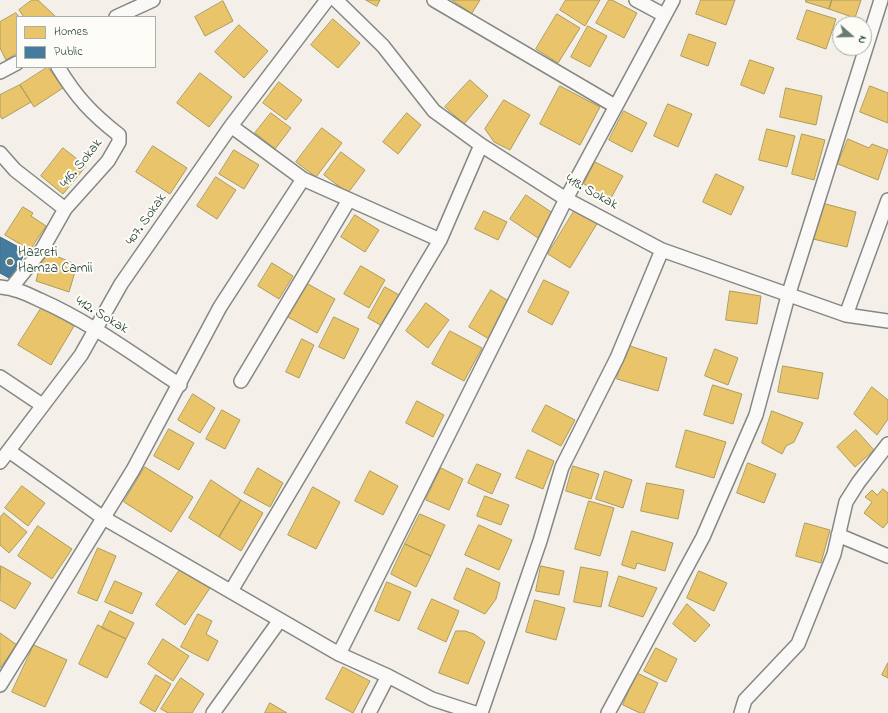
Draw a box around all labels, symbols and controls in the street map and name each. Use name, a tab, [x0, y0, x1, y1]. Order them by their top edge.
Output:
legend	[16, 16, 156, 68]
north arrow	[832, 16, 872, 56]
text: Homes	[54, 23, 88, 41]
text: N	[854, 34, 871, 46]
text: Public	[54, 43, 83, 61]
street label: 416. Sokak	[57, 136, 107, 192]
street label: 418. Sokak	[562, 172, 620, 214]
street label: 407. Sokak	[123, 191, 171, 249]
place label: Hazreti Hamza Camii	[18, 246, 93, 278]
marker: Hazreti Hamza Camii	[5, 257, 15, 267]
street label: 412. Sokak	[71, 294, 131, 338]

